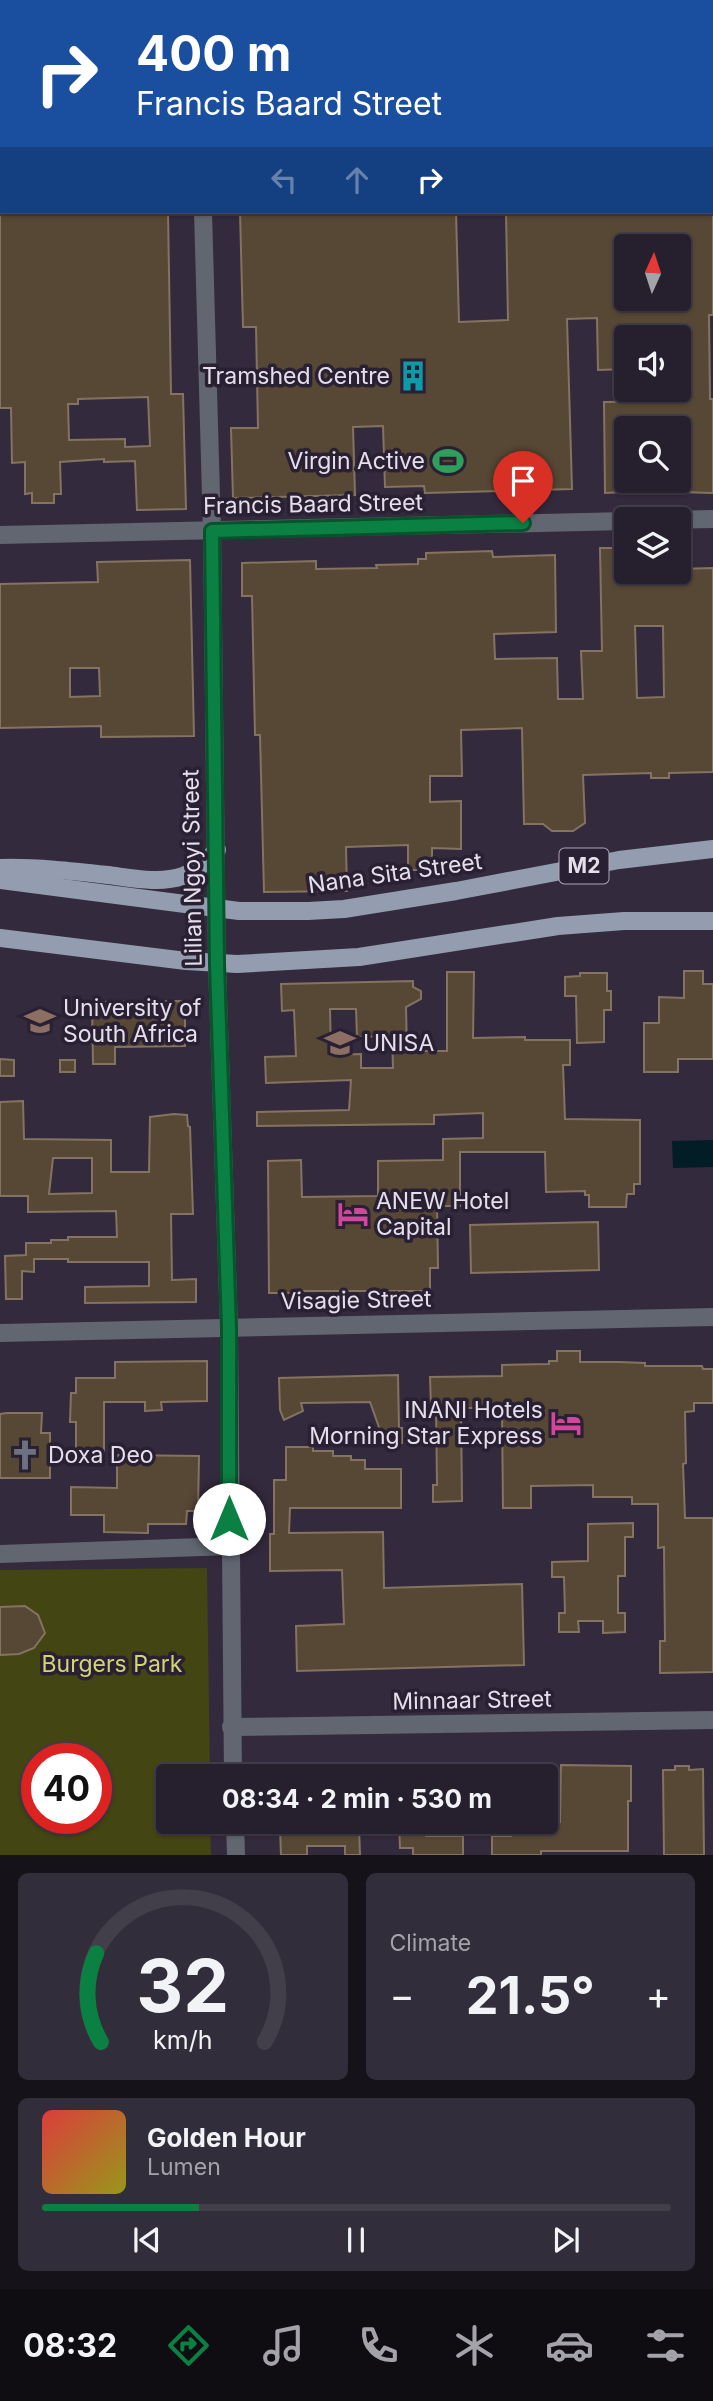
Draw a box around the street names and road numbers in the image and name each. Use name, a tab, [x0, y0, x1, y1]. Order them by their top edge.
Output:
street label: Francis Baard Street	[203, 488, 424, 520]
street label: Lilian Ngoyi Street	[176, 769, 208, 967]
street label: Nana Sita Street	[306, 847, 484, 899]
road number: M2	[560, 848, 608, 884]
street label: Visagie Street	[280, 1285, 432, 1315]
street label: Minnaar Street	[392, 1685, 552, 1715]

